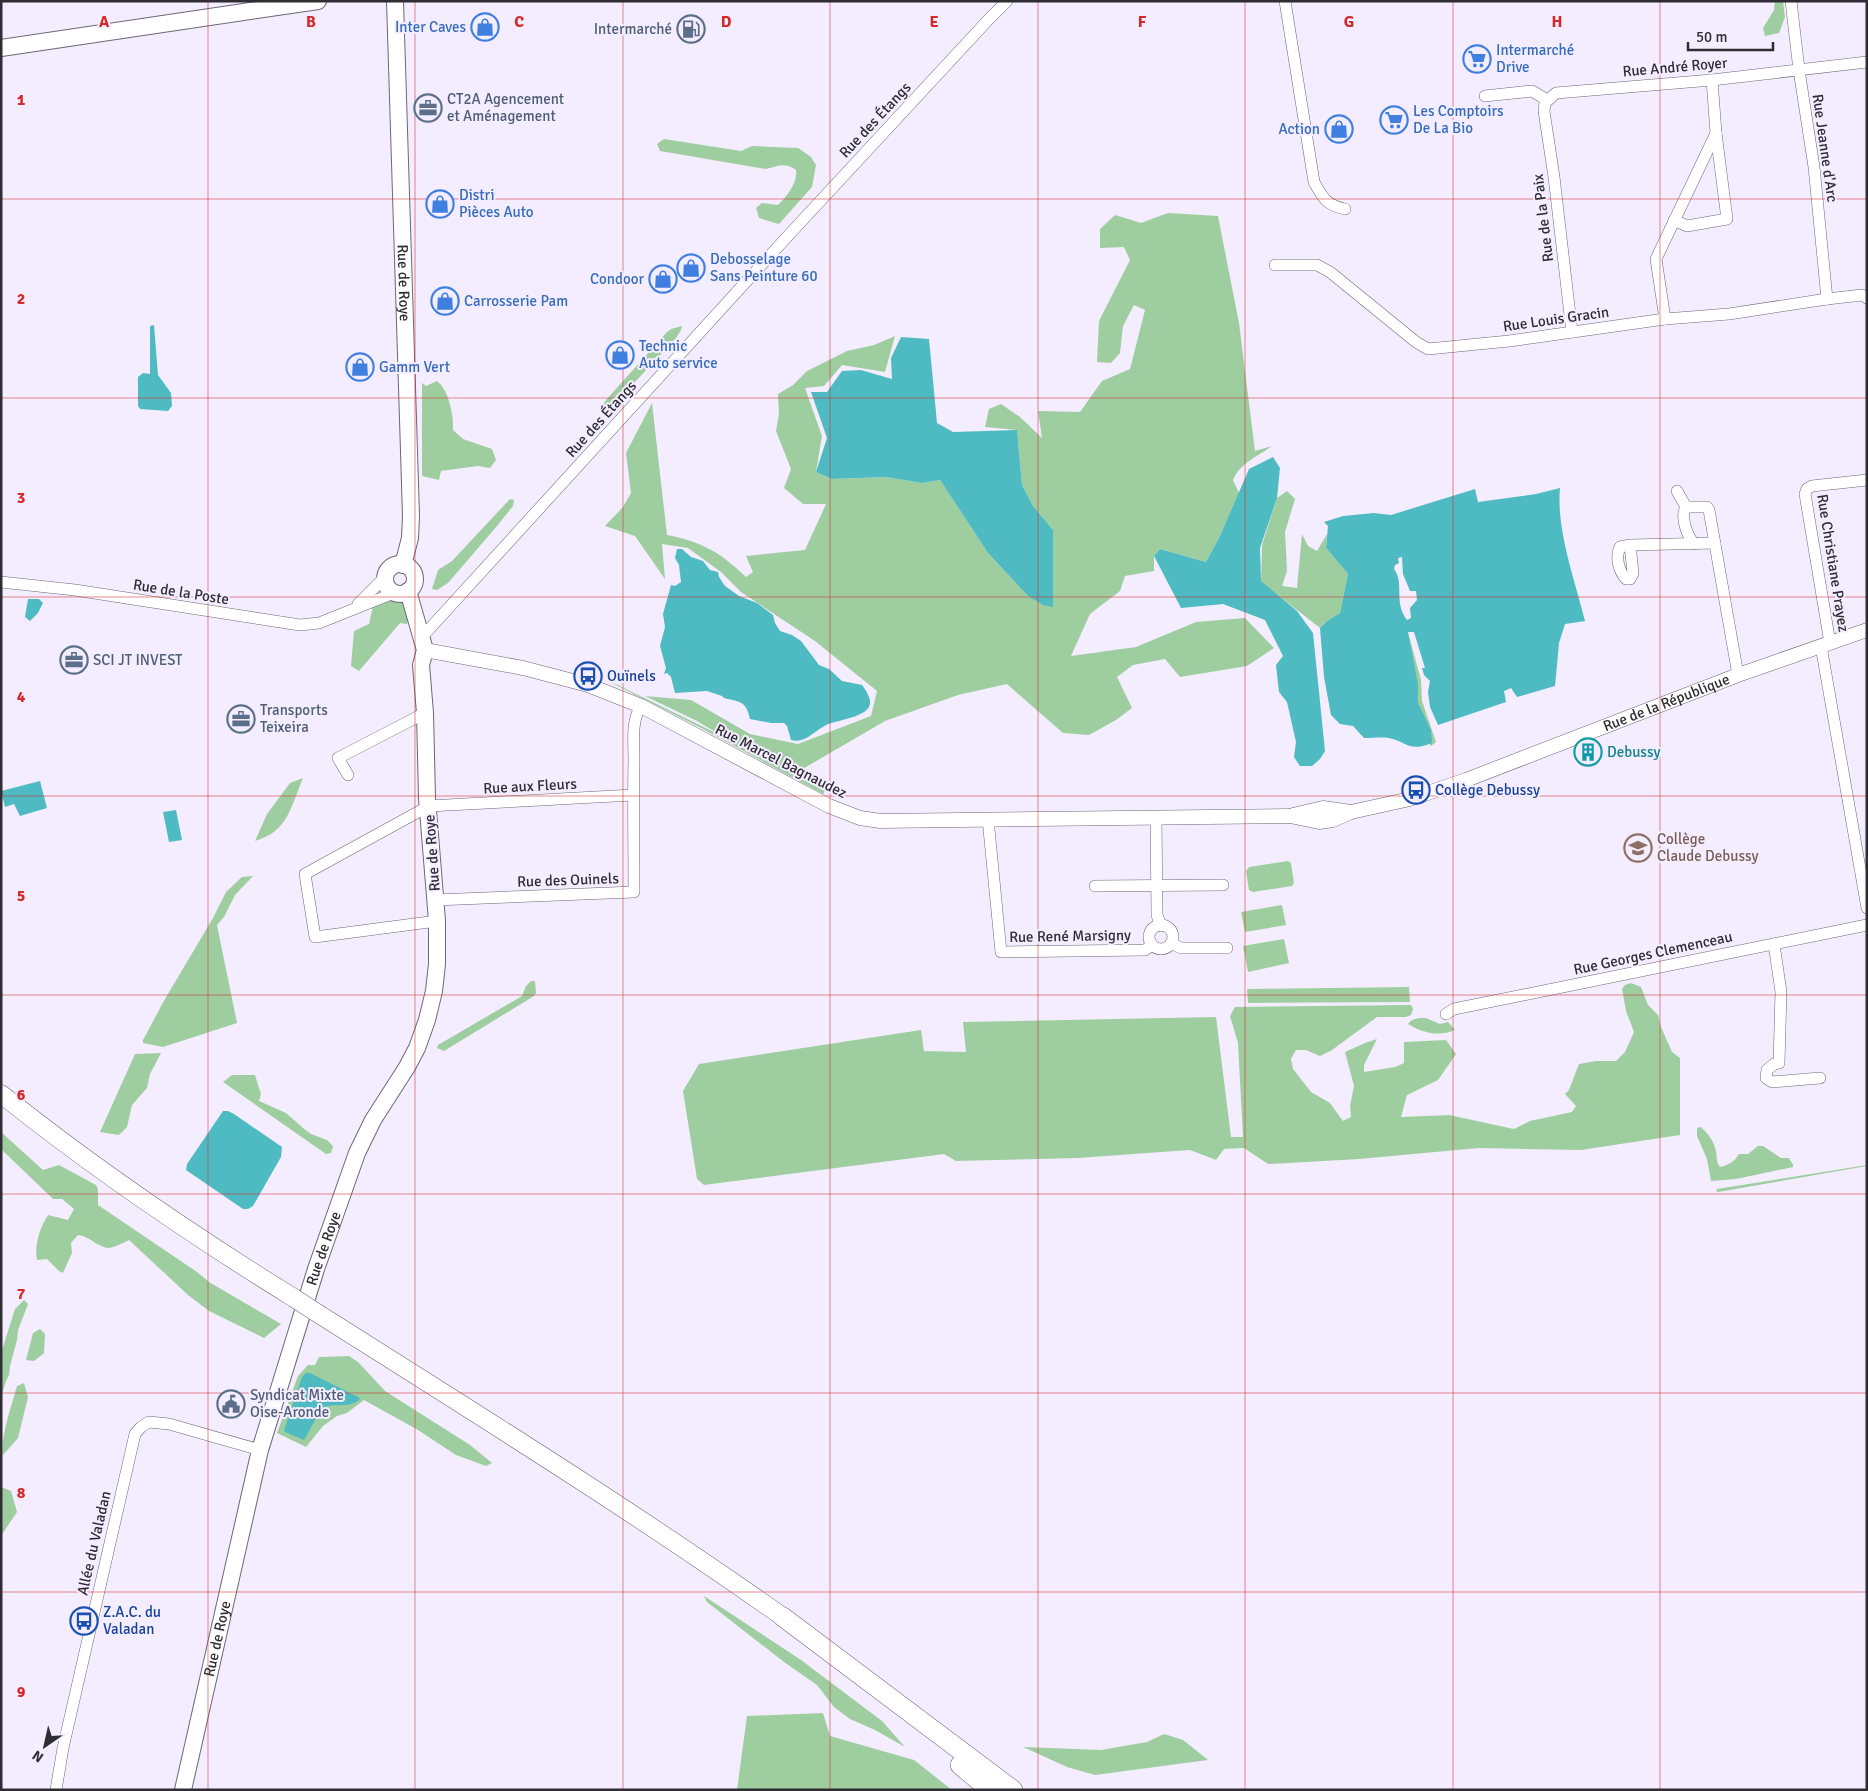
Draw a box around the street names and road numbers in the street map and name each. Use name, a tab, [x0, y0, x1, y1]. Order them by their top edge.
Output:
street label: Rue André Royer	[1622, 53, 1729, 81]
street label: Rue des Étangs	[835, 77, 915, 162]
street label: Rue Jeanne d'Arc	[1808, 93, 1842, 203]
street label: Rue de la Paix	[1529, 173, 1557, 263]
street label: Rue de Roye	[394, 244, 414, 322]
street label: Rue Louis Gracin	[1502, 303, 1610, 335]
street label: Rue des Étangs	[561, 376, 640, 461]
street label: Rue Christiane Prayez	[1813, 493, 1853, 634]
street label: Rue de la Poste	[132, 576, 230, 608]
street label: Rue de la République	[1600, 670, 1732, 735]
street label: Rue Marcel Bagnaudez	[712, 720, 850, 802]
street label: Rue aux Fleurs	[483, 775, 578, 797]
street label: Rue de Roye	[420, 814, 444, 892]
street label: Rue des Ouinels	[517, 869, 620, 891]
street label: Rue René Marsigny	[1009, 926, 1131, 946]
street label: Rue Georges Clemenceau	[1572, 927, 1734, 979]
street label: Rue de Roye	[302, 1209, 345, 1288]
street label: Allée du Valadan	[73, 1489, 115, 1597]
street label: Rue de Roye	[200, 1599, 235, 1678]

